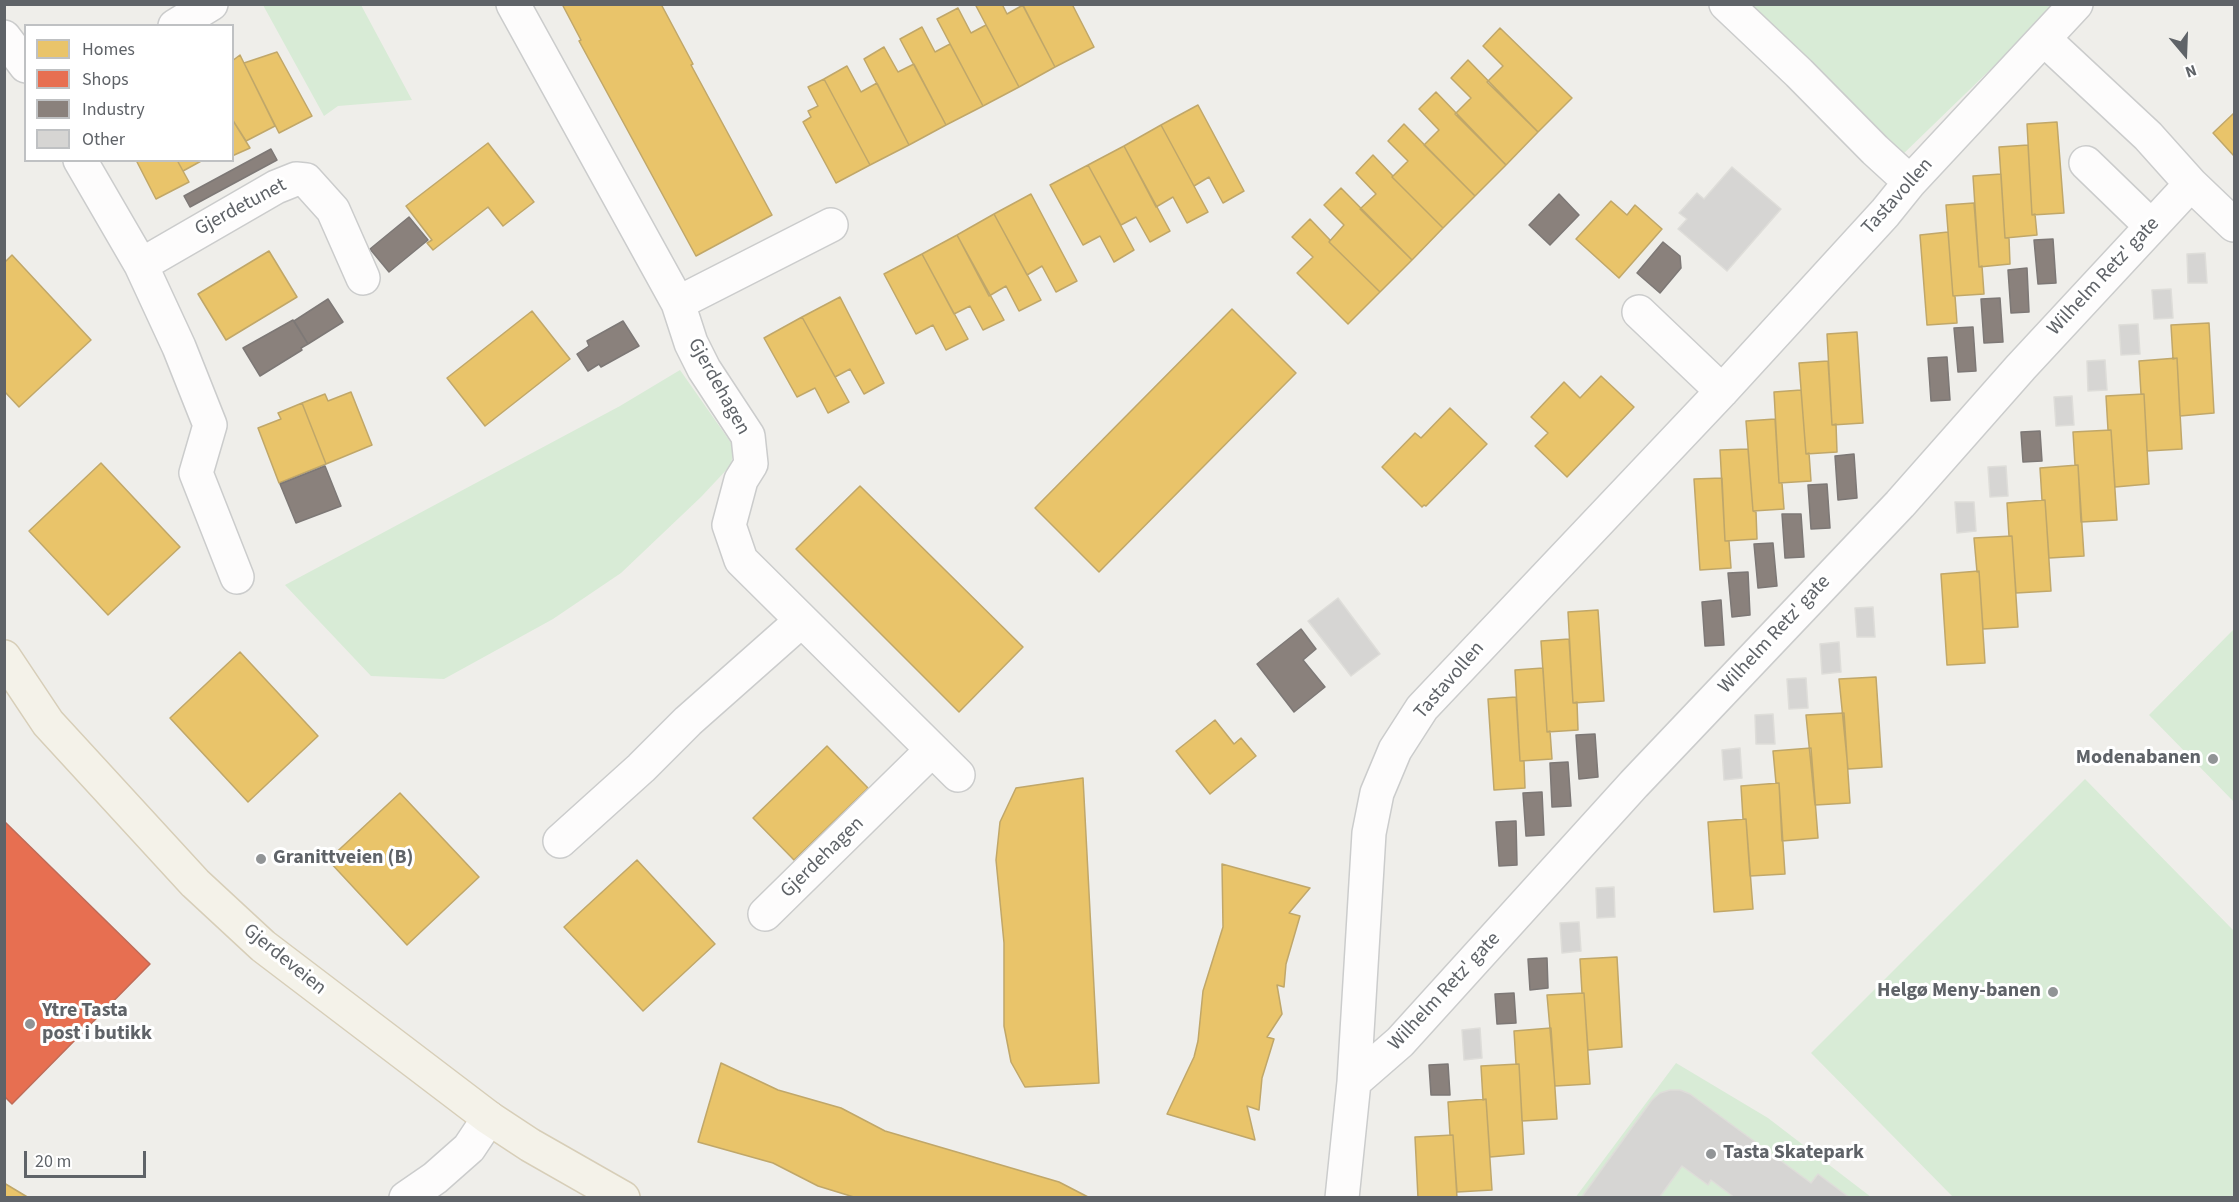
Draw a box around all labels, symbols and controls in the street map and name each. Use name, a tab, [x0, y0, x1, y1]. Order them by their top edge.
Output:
legend	[24, 24, 234, 162]
north arrow	[2155, 24, 2215, 84]
text: Homes	[82, 37, 135, 62]
text: N	[2182, 59, 2199, 83]
text: Shops	[82, 67, 129, 92]
text: Industry	[82, 97, 145, 122]
text: Other	[82, 127, 125, 152]
street label: Tastavollen	[1857, 154, 1939, 240]
street label: Gjerdetunet	[191, 174, 291, 242]
street label: Wilhelm Retz' gate	[2043, 213, 2165, 341]
street label: Gjerdehagen	[682, 335, 754, 439]
street label: Wilhelm Retz' gate	[1714, 571, 1836, 699]
street label: Tastavollen	[1410, 637, 1490, 725]
place label: Modenabanen	[2076, 747, 2201, 771]
marker: Modenabanen	[2206, 752, 2220, 766]
street label: Gjerdehagen	[776, 812, 870, 904]
place label: Granittveien (B)	[273, 847, 413, 871]
marker: Granittveien (B)	[254, 852, 268, 866]
street label: Gjerdeveien	[238, 919, 330, 1001]
street label: Wilhelm Retz' gate	[1384, 928, 1506, 1056]
place label: Helgø Meny-banen	[1877, 980, 2041, 1004]
marker: Helgø Meny-banen	[2046, 985, 2060, 999]
place label: Ytre Tasta post i butikk	[42, 1000, 152, 1047]
marker: Ytre Tasta post i butikk	[23, 1017, 37, 1031]
scale bar	[27, 1139, 148, 1177]
place label: Tasta Skatepark	[1723, 1142, 1864, 1166]
marker: Tasta Skatepark	[1704, 1147, 1718, 1161]
text: 20 m	[35, 1149, 71, 1174]

